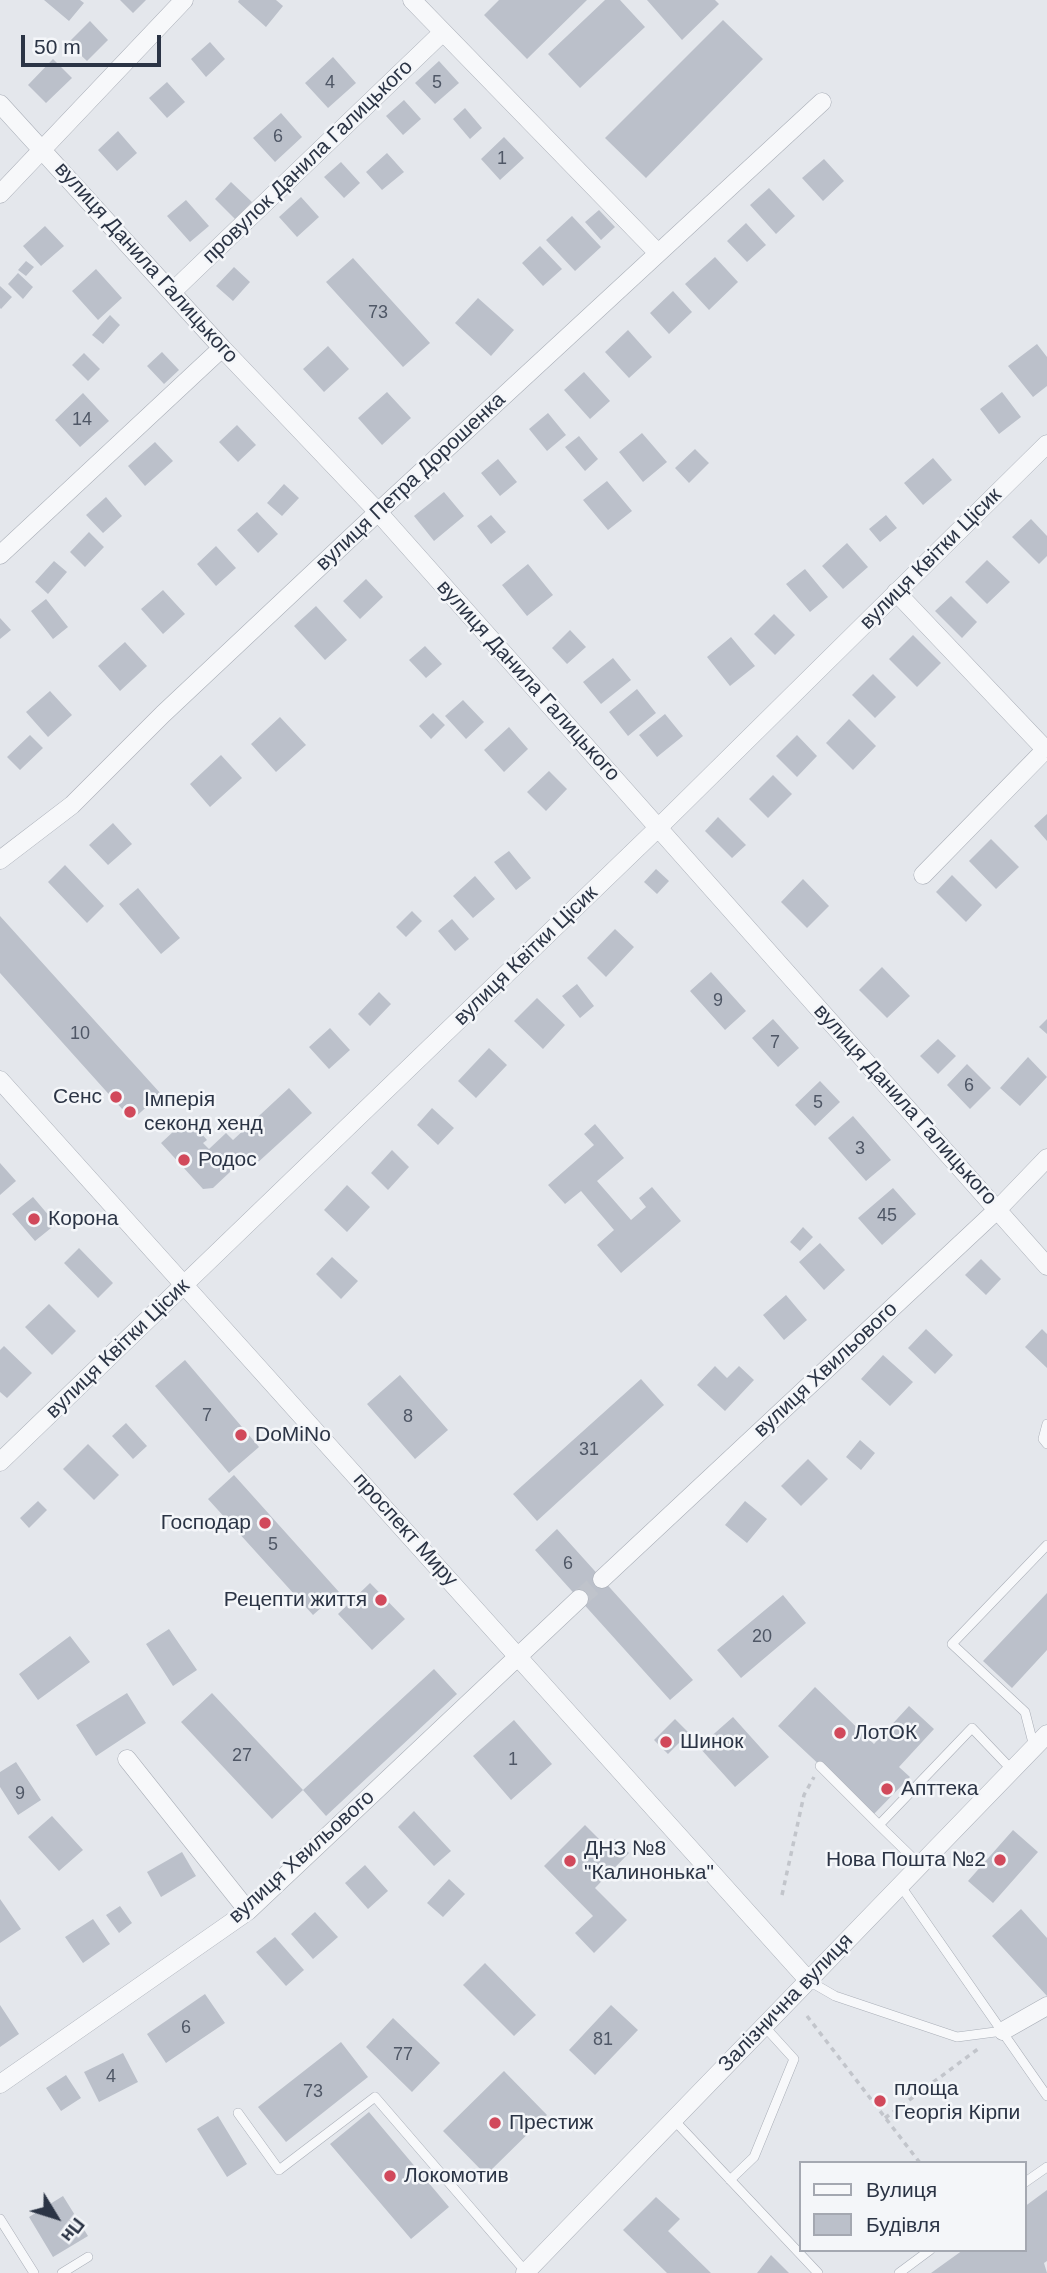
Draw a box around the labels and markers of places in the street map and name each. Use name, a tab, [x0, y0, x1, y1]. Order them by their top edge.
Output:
place label: Сенс	[53, 1084, 102, 1110]
place label: Імперія секонд хенд	[144, 1087, 263, 1137]
marker: Сенс	[108, 1089, 124, 1105]
marker: Імперія секонд хенд	[122, 1104, 138, 1120]
place label: Родос	[198, 1147, 257, 1173]
marker: Родос	[176, 1152, 192, 1168]
place label: Корона	[48, 1206, 119, 1232]
marker: Корона	[26, 1211, 42, 1227]
place label: DoMiNo	[255, 1422, 331, 1448]
marker: DoMiNo	[233, 1427, 249, 1443]
place label: Господар	[161, 1510, 251, 1536]
marker: Господар	[257, 1515, 273, 1531]
place label: Рецепти життя	[224, 1587, 367, 1613]
marker: Рецепти життя	[373, 1592, 389, 1608]
place label: ЛотОК	[854, 1720, 917, 1746]
marker: ЛотОК	[832, 1725, 848, 1741]
place label: Шинок	[680, 1729, 743, 1755]
marker: Шинок	[658, 1734, 674, 1750]
place label: Апттека	[901, 1776, 978, 1802]
marker: Апттека	[879, 1781, 895, 1797]
place label: ДНЗ №8 "Калинонька"	[584, 1836, 714, 1886]
place label: Нова Пошта №2	[826, 1847, 986, 1873]
marker: Нова Пошта №2	[992, 1852, 1008, 1868]
marker: ДНЗ №8 "Калинонька"	[562, 1853, 578, 1869]
place label: площа Георгія Кірпи	[894, 2076, 1020, 2126]
marker: площа Георгія Кірпи	[872, 2093, 888, 2109]
place label: Престиж	[509, 2110, 593, 2136]
marker: Престиж	[487, 2115, 503, 2131]
place label: Локомотив	[404, 2163, 509, 2189]
marker: Локомотив	[382, 2168, 398, 2184]

